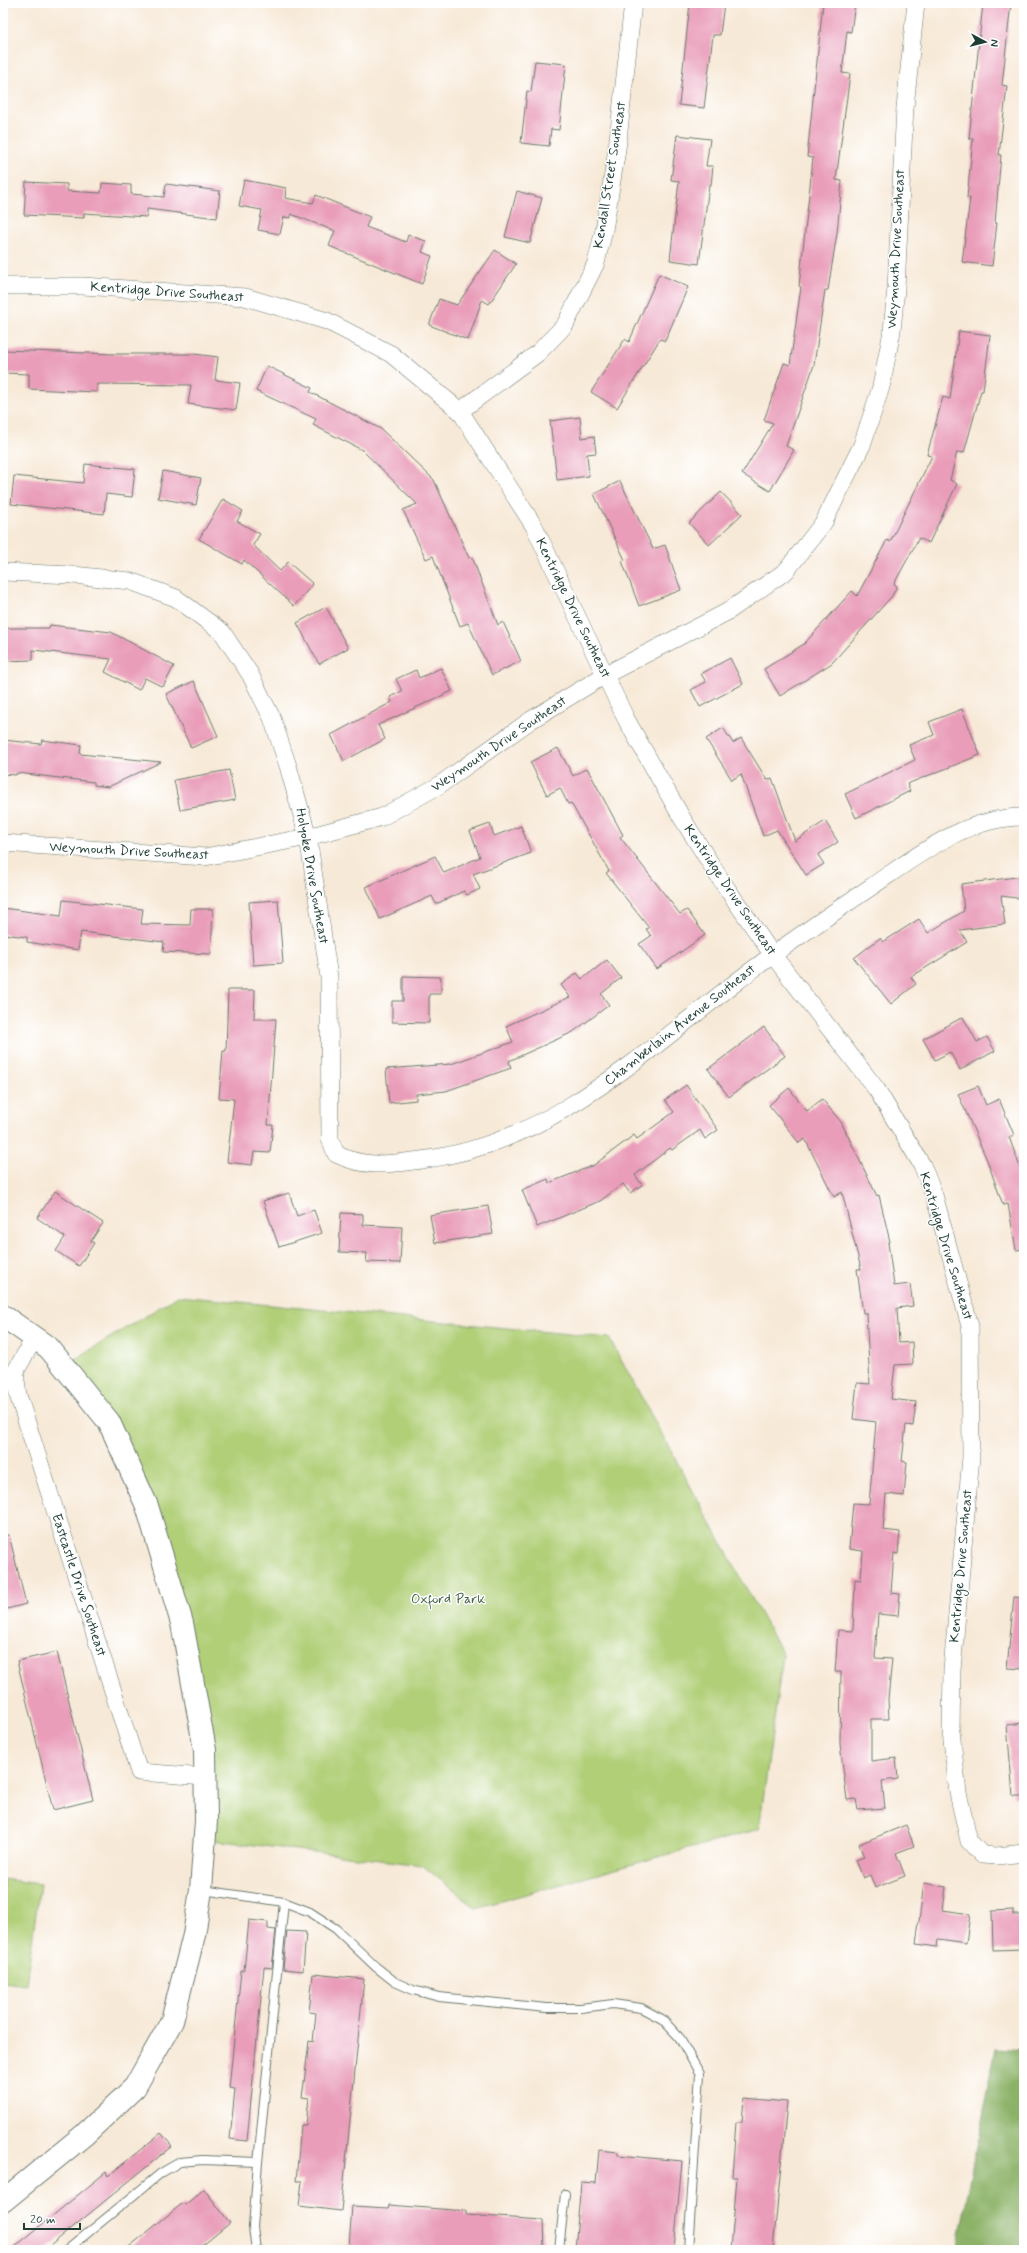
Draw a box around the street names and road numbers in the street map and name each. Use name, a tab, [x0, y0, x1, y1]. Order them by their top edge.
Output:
street label: Kendall Street Southeast	[589, 100, 631, 250]
street label: Weymouth Drive Southeast	[883, 169, 909, 329]
street label: Kentridge Drive Southeast	[90, 278, 245, 307]
street label: Kentridge Drive Southeast	[530, 535, 615, 682]
street label: Weymouth Drive Southeast	[428, 692, 570, 796]
street label: Holyoke Drive Southeast	[291, 807, 333, 946]
street label: Kentridge Drive Southeast	[679, 821, 781, 960]
street label: Weymouth Drive Southeast	[49, 838, 209, 864]
street label: Chamberlain Avenue Southeast	[601, 960, 759, 1090]
street label: Kentridge Drive Southeast	[914, 1170, 977, 1323]
street label: Kentridge Drive Southeast	[945, 1488, 978, 1643]
street label: Eastcastle Drive Southeast	[47, 1511, 111, 1659]

